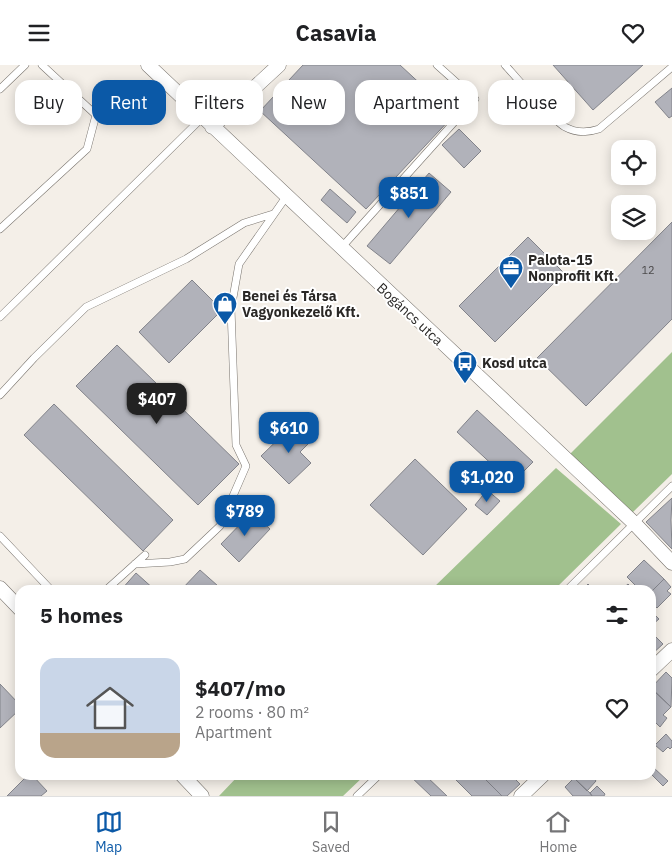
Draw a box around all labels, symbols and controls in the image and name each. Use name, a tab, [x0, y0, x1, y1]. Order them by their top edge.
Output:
text: Casavia	[296, 18, 376, 47]
icon: menu	[25, 19, 53, 47]
icon: heart	[619, 19, 647, 47]
chip: Buy	[15, 80, 82, 125]
chip: Rent	[92, 80, 166, 125]
chip: Filters	[176, 80, 263, 125]
chip: New	[273, 80, 345, 125]
chip: Apartment	[355, 80, 478, 125]
chip: House	[488, 80, 575, 125]
map controls	[611, 140, 656, 240]
button: locate	[611, 140, 656, 185]
pin: $851	[379, 177, 439, 219]
text: $851	[390, 183, 428, 203]
button: layers	[611, 195, 656, 240]
place label: Palota-15 Nonprofit Kft.	[528, 251, 618, 285]
office icon: Palota-15 Nonprofit Kft.	[498, 255, 524, 289]
house number: 12	[641, 263, 655, 277]
street label: Bogáncs utca	[373, 279, 447, 350]
place label: Benei és Társa Vagyonkezelő Kft.	[242, 287, 360, 321]
shop icon: Benei és Társa Vagyonkezelő Kft.	[212, 291, 238, 325]
bus stop icon: Kosd utca	[452, 350, 478, 384]
place label: Kosd utca	[482, 354, 547, 372]
pin: $407	[127, 383, 187, 425]
text: $407	[138, 389, 176, 409]
pin: $610	[259, 411, 319, 454]
text: $610	[270, 418, 308, 438]
pin: $1,020	[446, 461, 528, 503]
text: $1,020	[461, 467, 513, 487]
pin: $789	[215, 495, 275, 537]
text: $789	[226, 501, 264, 521]
text: 5 homes	[40, 601, 123, 629]
icon: filters	[603, 601, 631, 629]
text: $407/mo	[195, 674, 286, 702]
icon: home	[80, 678, 140, 738]
icon: heart	[603, 694, 631, 722]
text: 2 rooms · 80 m²	[195, 702, 309, 722]
text: Apartment	[195, 722, 272, 742]
tab: Map	[95, 808, 123, 856]
tab: Saved	[312, 808, 350, 856]
tab: Home	[540, 808, 577, 856]

